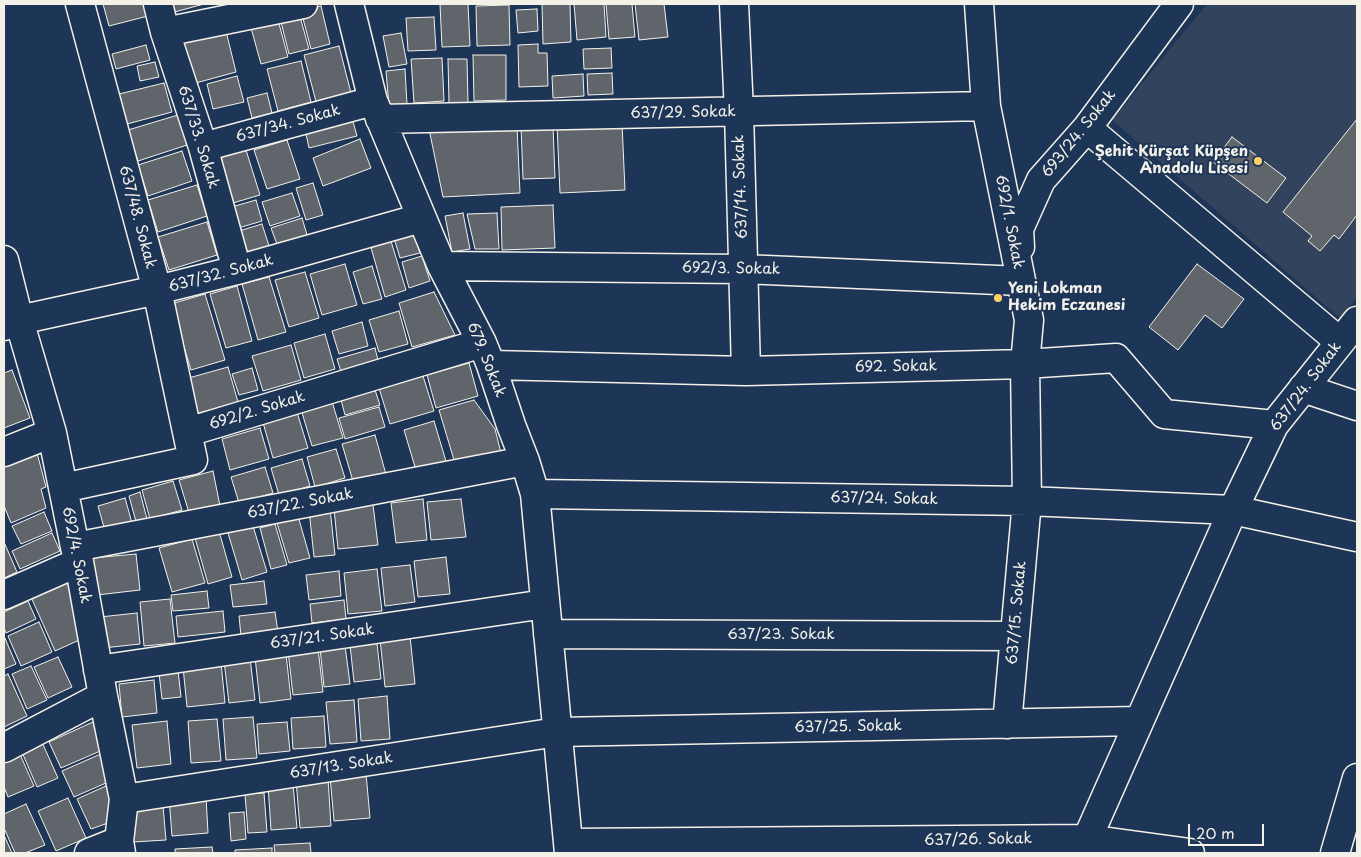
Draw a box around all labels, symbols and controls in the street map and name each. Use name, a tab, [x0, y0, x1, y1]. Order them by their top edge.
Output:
street label: 637/33. Sokak	[174, 83, 222, 191]
street label: 693/24. Sokak	[1038, 86, 1120, 182]
street label: 637/34. Sokak	[234, 101, 342, 147]
street label: 637/29. Sokak	[630, 103, 736, 123]
street label: 637/14. Sokak	[730, 135, 752, 239]
place label: Şehit Kürşat Küpşen Anadolu Lisesi	[1095, 143, 1248, 178]
marker: Şehit Kürşat Küpşen Anadolu Lisesi	[1252, 155, 1264, 167]
street label: 637/48. Sokak	[115, 163, 159, 271]
street label: 692/1. Sokak	[991, 173, 1027, 271]
street label: 637/32. Sokak	[167, 251, 275, 297]
street label: 692/3. Sokak	[682, 259, 780, 279]
place label: Yeni Lokman Hekim Eczanesi	[1008, 280, 1125, 315]
marker: Yeni Lokman Hekim Eczanesi	[992, 292, 1004, 304]
street label: 679. Sokak	[463, 320, 509, 400]
street label: 637/24. Sokak	[1266, 339, 1346, 435]
street label: 692. Sokak	[855, 357, 937, 377]
street label: 692/2. Sokak	[207, 388, 307, 434]
street label: 637/22. Sokak	[245, 485, 355, 523]
street label: 637/24. Sokak	[830, 489, 938, 509]
street label: 692/4. Sokak	[58, 505, 94, 605]
street label: 637/15. Sokak	[1003, 560, 1031, 666]
street label: 637/21. Sokak	[269, 621, 375, 653]
street label: 637/23. Sokak	[727, 626, 835, 644]
street label: 637/25. Sokak	[794, 717, 902, 737]
street label: 637/13. Sokak	[288, 749, 394, 783]
scale bar	[1191, 814, 1267, 846]
text: 20 m	[1196, 821, 1235, 844]
street label: 637/26. Sokak	[924, 830, 1032, 850]

